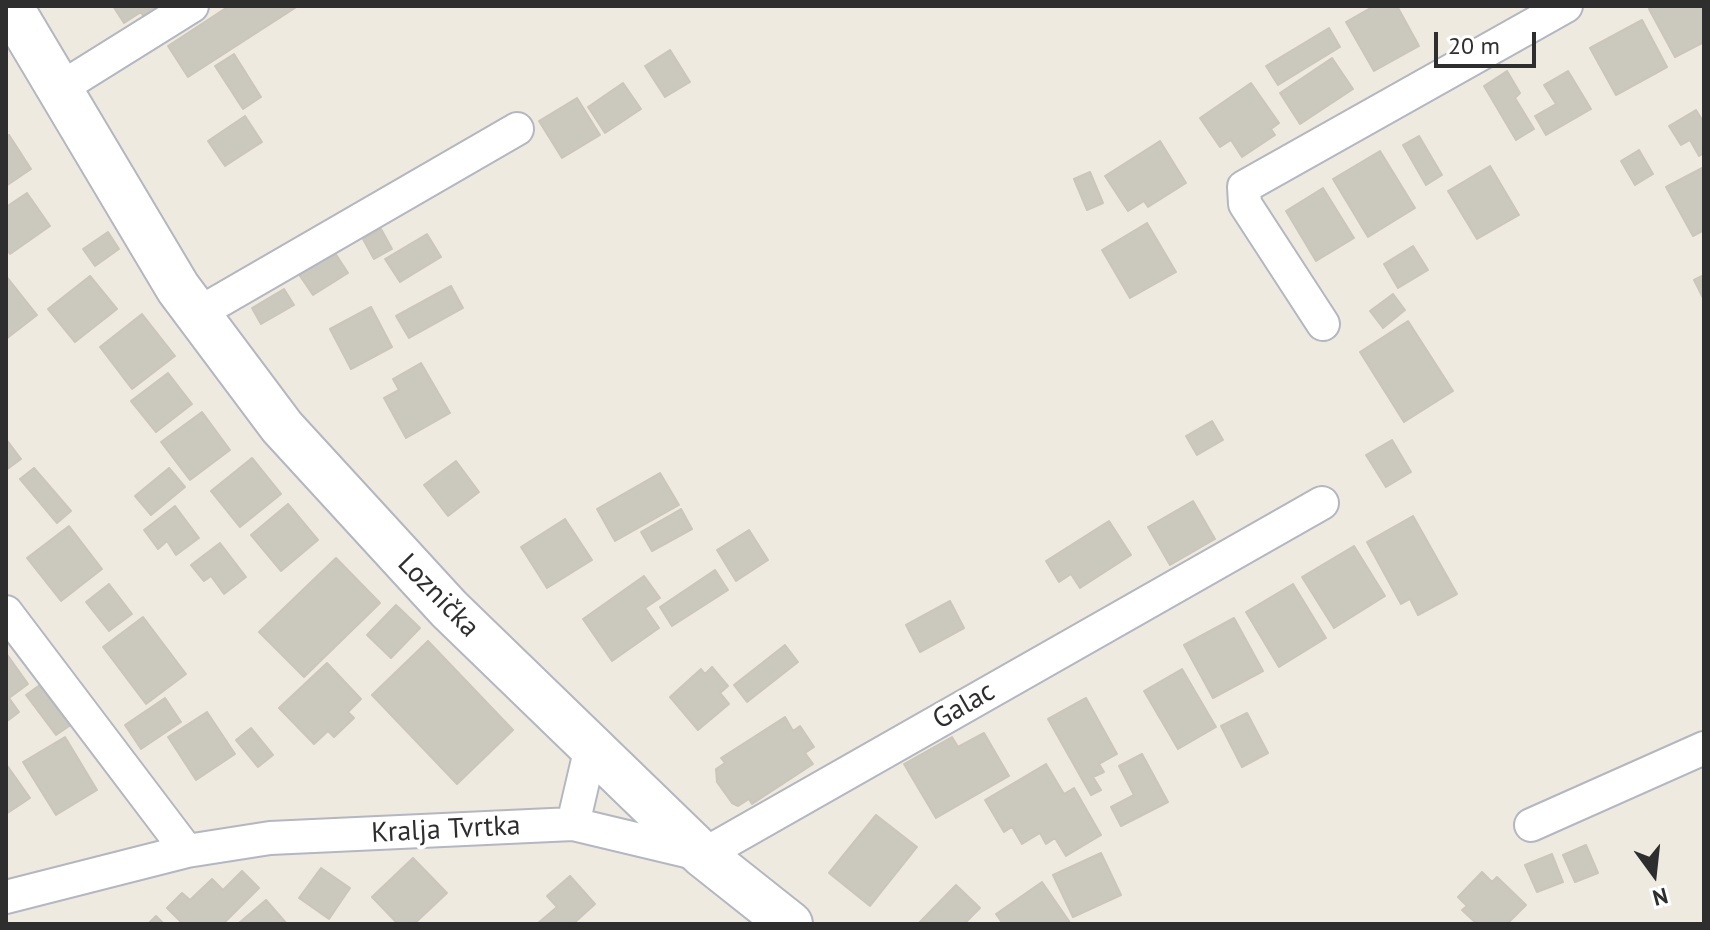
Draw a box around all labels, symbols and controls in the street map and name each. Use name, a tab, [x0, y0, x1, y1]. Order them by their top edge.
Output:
scale bar	[1438, 16, 1540, 66]
text: 20 m	[1448, 30, 1500, 61]
street label: Loznička	[390, 547, 486, 645]
street label: Galac	[927, 675, 1001, 737]
street label: Kralja Tvrtka	[371, 809, 521, 851]
north arrow	[1614, 834, 1694, 914]
text: N	[1650, 882, 1671, 913]

